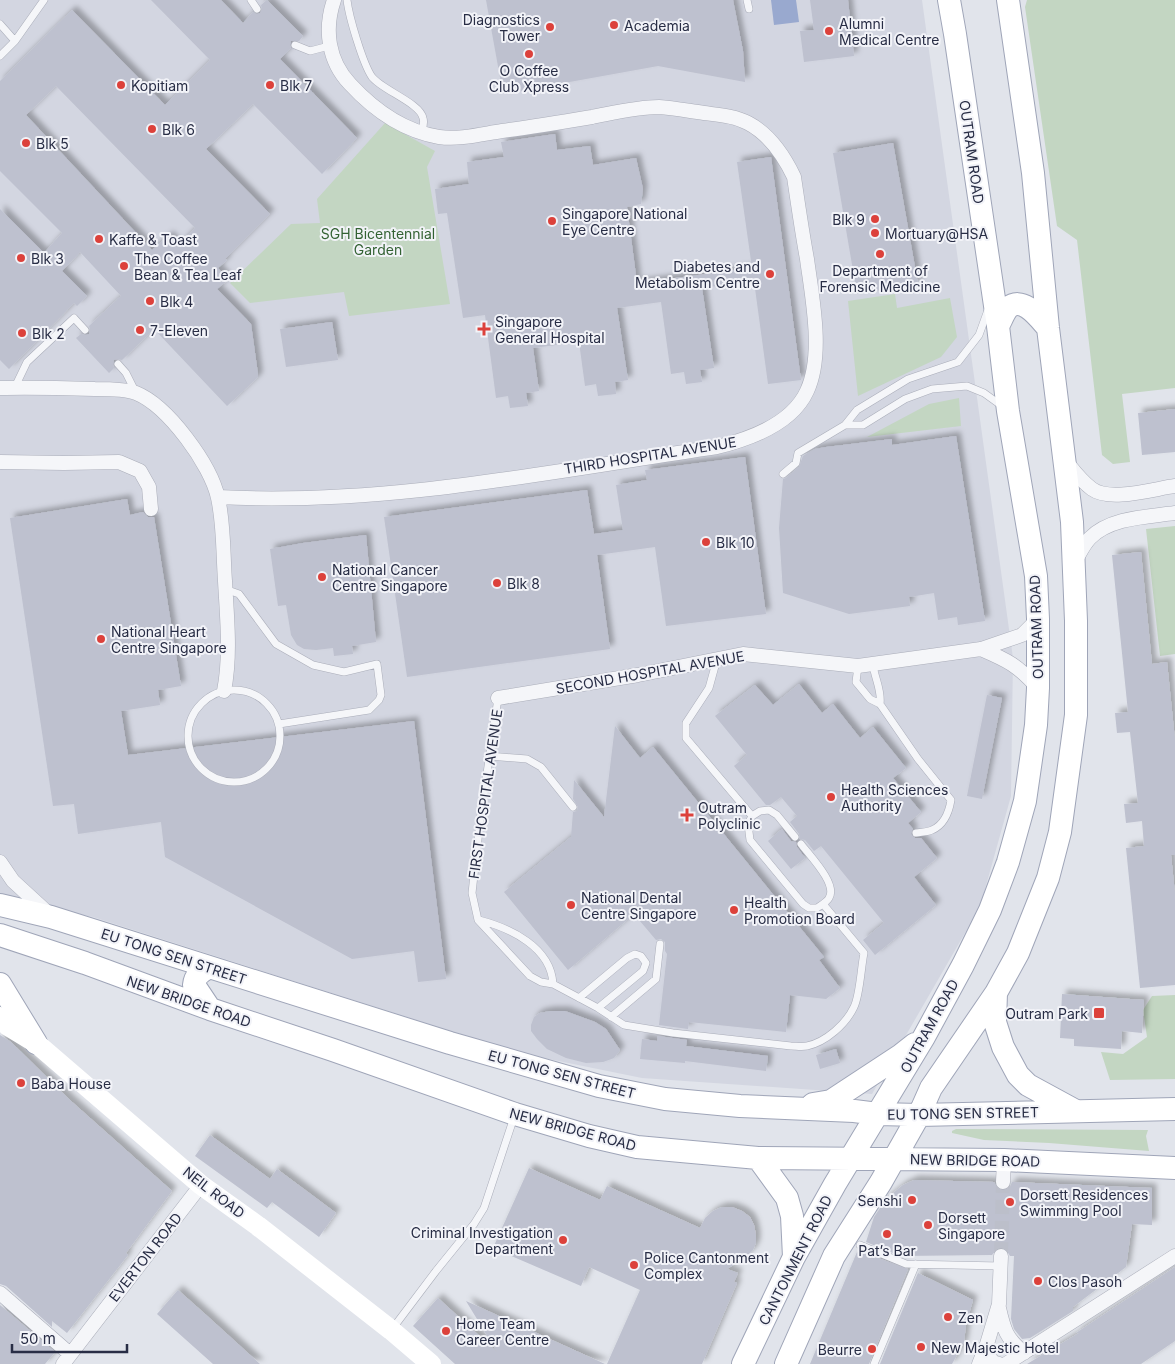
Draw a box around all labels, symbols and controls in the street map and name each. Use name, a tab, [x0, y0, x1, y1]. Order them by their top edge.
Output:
place label: Diagnostics Tower	[463, 11, 540, 44]
place label: Alumni Medical Centre	[839, 15, 940, 48]
place label: Academia	[624, 17, 690, 34]
marker: Academia	[608, 19, 620, 31]
marker: Diagnostics Tower	[544, 21, 556, 33]
marker: Alumni Medical Centre	[823, 25, 835, 37]
marker: O Coffee Club Xpress	[523, 48, 535, 60]
place label: O Coffee Club Xpress	[489, 62, 569, 95]
place label: Kopitiam	[131, 77, 188, 94]
place label: Blk 7	[280, 77, 312, 94]
marker: Kopitiam	[115, 79, 127, 91]
marker: Blk 7	[264, 79, 276, 91]
street label: OUTRAM ROAD	[956, 99, 988, 205]
place label: Blk 6	[162, 121, 195, 138]
marker: Blk 6	[146, 123, 158, 135]
place label: Blk 5	[36, 135, 69, 152]
marker: Blk 5	[20, 137, 32, 149]
place label: Singapore National Eye Centre	[562, 205, 688, 238]
place label: Blk 9	[832, 211, 865, 228]
marker: Blk 9	[869, 213, 881, 225]
marker: Singapore National Eye Centre	[546, 215, 558, 227]
park label: SGH Bicentennial Garden	[321, 225, 435, 258]
place label: Mortuary@HSA	[885, 225, 989, 242]
marker: Mortuary@HSA	[869, 227, 881, 239]
place label: Kaffe & Toast	[109, 231, 197, 248]
marker: Kaffe & Toast	[93, 233, 105, 245]
marker: Department of Forensic Medicine	[874, 248, 886, 260]
place label: Blk 3	[31, 250, 64, 267]
place label: The Coffee Bean & Tea Leaf	[134, 250, 242, 283]
marker: Blk 3	[15, 252, 27, 264]
place label: Diabetes and Metabolism Centre	[635, 258, 760, 291]
marker: The Coffee Bean & Tea Leaf	[118, 260, 130, 272]
place label: Department of Forensic Medicine	[820, 262, 940, 295]
marker: Diabetes and Metabolism Centre	[764, 268, 776, 280]
place label: Blk 4	[160, 293, 193, 310]
marker: Blk 4	[144, 295, 156, 307]
place label: Singapore General Hospital	[495, 313, 605, 346]
place label: 7-Eleven	[150, 322, 208, 339]
marker: Singapore General Hospital	[477, 322, 491, 336]
marker: 7-Eleven	[134, 324, 146, 336]
place label: Blk 2	[32, 325, 65, 342]
marker: Blk 2	[16, 327, 28, 339]
street label: THIRD HOSPITAL AVENUE	[562, 433, 738, 477]
place label: Blk 10	[716, 534, 755, 551]
marker: Blk 10	[700, 536, 712, 548]
place label: National Cancer Centre Singapore	[332, 561, 448, 594]
marker: National Cancer Centre Singapore	[316, 571, 328, 583]
place label: Blk 8	[507, 575, 540, 592]
street label: OUTRAM ROAD	[1026, 575, 1046, 679]
marker: Blk 8	[491, 577, 503, 589]
place label: National Heart Centre Singapore	[111, 623, 227, 656]
marker: National Heart Centre Singapore	[95, 633, 107, 645]
street label: SECOND HOSPITAL AVENUE	[554, 647, 746, 697]
street label: FIRST HOSPITAL AVENUE	[465, 708, 505, 880]
place label: Health Sciences Authority	[841, 781, 948, 814]
marker: Health Sciences Authority	[825, 791, 837, 803]
place label: Outram Polyclinic	[698, 799, 761, 832]
marker: Outram Polyclinic	[680, 808, 694, 822]
place label: National Dental Centre Singapore	[581, 889, 697, 922]
place label: Health Promotion Board	[744, 894, 855, 927]
marker: National Dental Centre Singapore	[565, 899, 577, 911]
marker: Health Promotion Board	[728, 904, 740, 916]
street label: EU TONG SEN STREET	[99, 924, 249, 988]
street label: NEW BRIDGE ROAD	[125, 972, 253, 1030]
street label: OUTRAM ROAD	[896, 976, 962, 1076]
place label: Outram Park	[1005, 1005, 1088, 1022]
marker: Outram Park	[1092, 1006, 1106, 1020]
street label: EU TONG SEN STREET	[486, 1046, 638, 1102]
place label: Baba House	[31, 1075, 111, 1092]
marker: Baba House	[15, 1077, 27, 1089]
street label: EU TONG SEN STREET	[887, 1103, 1039, 1123]
street label: NEW BRIDGE ROAD	[508, 1104, 638, 1154]
street label: NEW BRIDGE ROAD	[910, 1150, 1040, 1170]
street label: NEIL ROAD	[180, 1163, 248, 1221]
place label: Dorsett Residences Swimming Pool	[1020, 1186, 1148, 1219]
street label: CANTONMENT ROAD	[755, 1192, 835, 1328]
place label: Senshi	[858, 1192, 902, 1209]
marker: Senshi	[906, 1194, 918, 1206]
marker: Dorsett Residences Swimming Pool	[1004, 1196, 1016, 1208]
street label: EVERTON ROAD	[105, 1209, 185, 1305]
place label: Dorsett Singapore	[938, 1209, 1005, 1242]
marker: Dorsett Singapore	[922, 1219, 934, 1231]
place label: Criminal Investigation Department	[411, 1224, 553, 1257]
marker: Pat’s Bar	[881, 1228, 893, 1240]
marker: Criminal Investigation Department	[557, 1234, 569, 1246]
place label: Pat’s Bar	[858, 1242, 916, 1259]
place label: Police Cantonment Complex	[644, 1249, 769, 1282]
marker: Police Cantonment Complex	[628, 1259, 640, 1271]
place label: Clos Pasoh	[1048, 1273, 1122, 1290]
marker: Clos Pasoh	[1032, 1275, 1044, 1287]
place label: Zen	[958, 1309, 983, 1326]
marker: Zen	[942, 1311, 954, 1323]
place label: Home Team Career Centre	[456, 1315, 549, 1348]
scale bar	[12, 1322, 128, 1354]
marker: Home Team Career Centre	[440, 1325, 452, 1337]
text: 50 m	[20, 1329, 56, 1348]
place label: New Majestic Hotel	[931, 1339, 1059, 1356]
place label: Beurre	[818, 1341, 862, 1358]
marker: New Majestic Hotel	[915, 1341, 927, 1353]
marker: Beurre	[866, 1343, 878, 1355]

